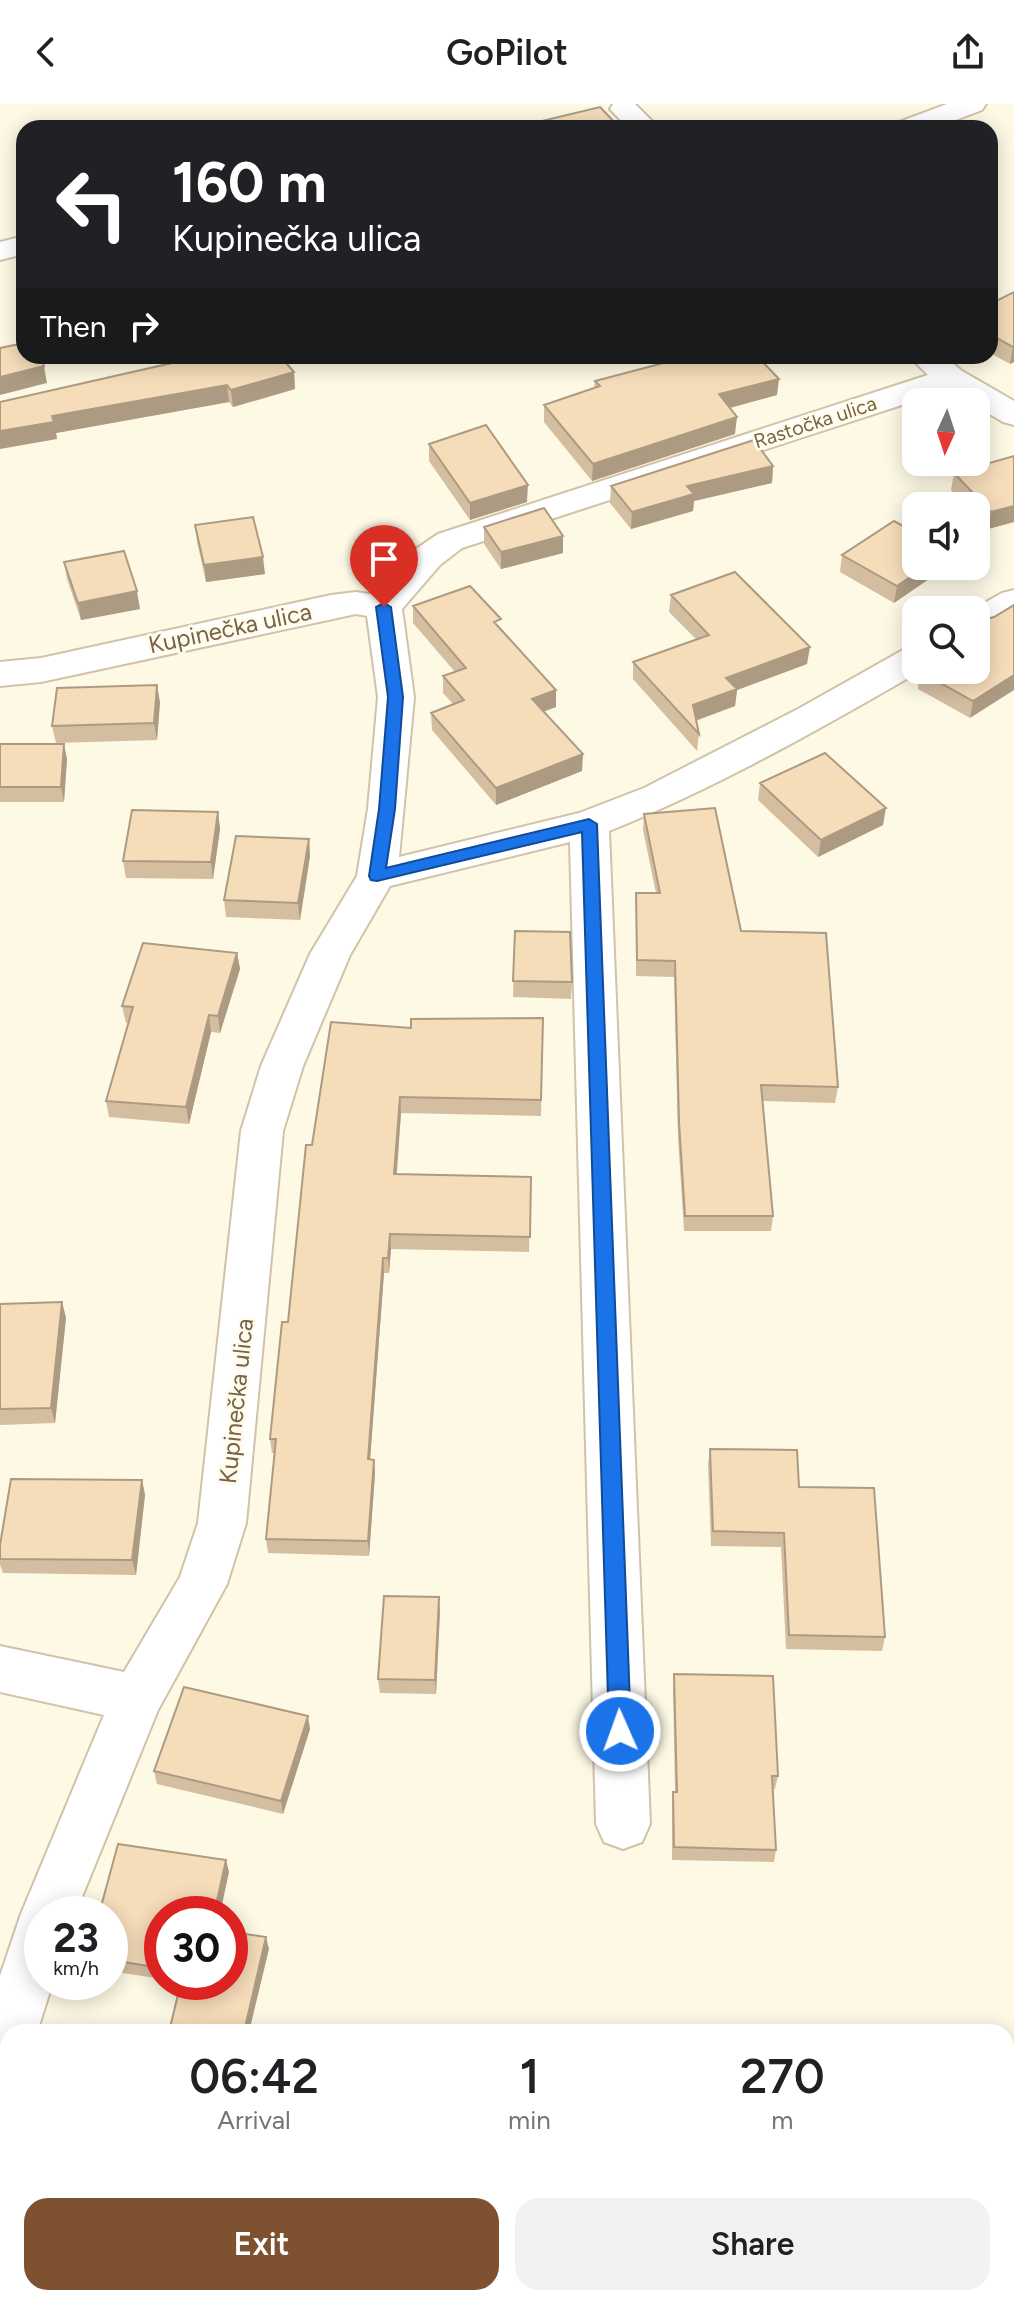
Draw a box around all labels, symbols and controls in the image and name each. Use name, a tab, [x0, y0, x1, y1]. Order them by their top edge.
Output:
icon: back	[24, 30, 68, 74]
icon: share	[946, 30, 990, 74]
text: GoPilot	[446, 31, 568, 74]
text: 160 m	[172, 149, 327, 216]
icon: left	[40, 152, 144, 256]
text: Kupinečka ulica	[172, 217, 421, 260]
icon: right	[122, 304, 166, 348]
text: Then	[40, 308, 106, 345]
north arrow	[902, 388, 990, 476]
map controls	[902, 388, 990, 684]
street label: Rastočka ulica	[751, 391, 879, 453]
button: sound	[902, 492, 990, 580]
pin	[350, 525, 418, 607]
icon: arrive	[362, 537, 406, 581]
button: search	[902, 596, 990, 684]
street label: Kupinečka ulica	[146, 597, 314, 659]
street label: Kupinečka ulica	[213, 1317, 259, 1485]
position arrow	[578, 1689, 662, 1773]
speed limit sign: 30	[144, 1896, 248, 2000]
text: 23	[53, 1914, 99, 1962]
text: km/h	[53, 1956, 99, 1980]
text: 06:42	[189, 2047, 319, 2105]
text: 1	[519, 2047, 540, 2105]
text: 270	[740, 2047, 825, 2105]
text: Arrival	[217, 2104, 291, 2136]
text: min	[508, 2104, 551, 2136]
text: m	[771, 2104, 793, 2136]
button: Exit	[24, 2198, 499, 2290]
button: Share	[515, 2198, 990, 2290]

